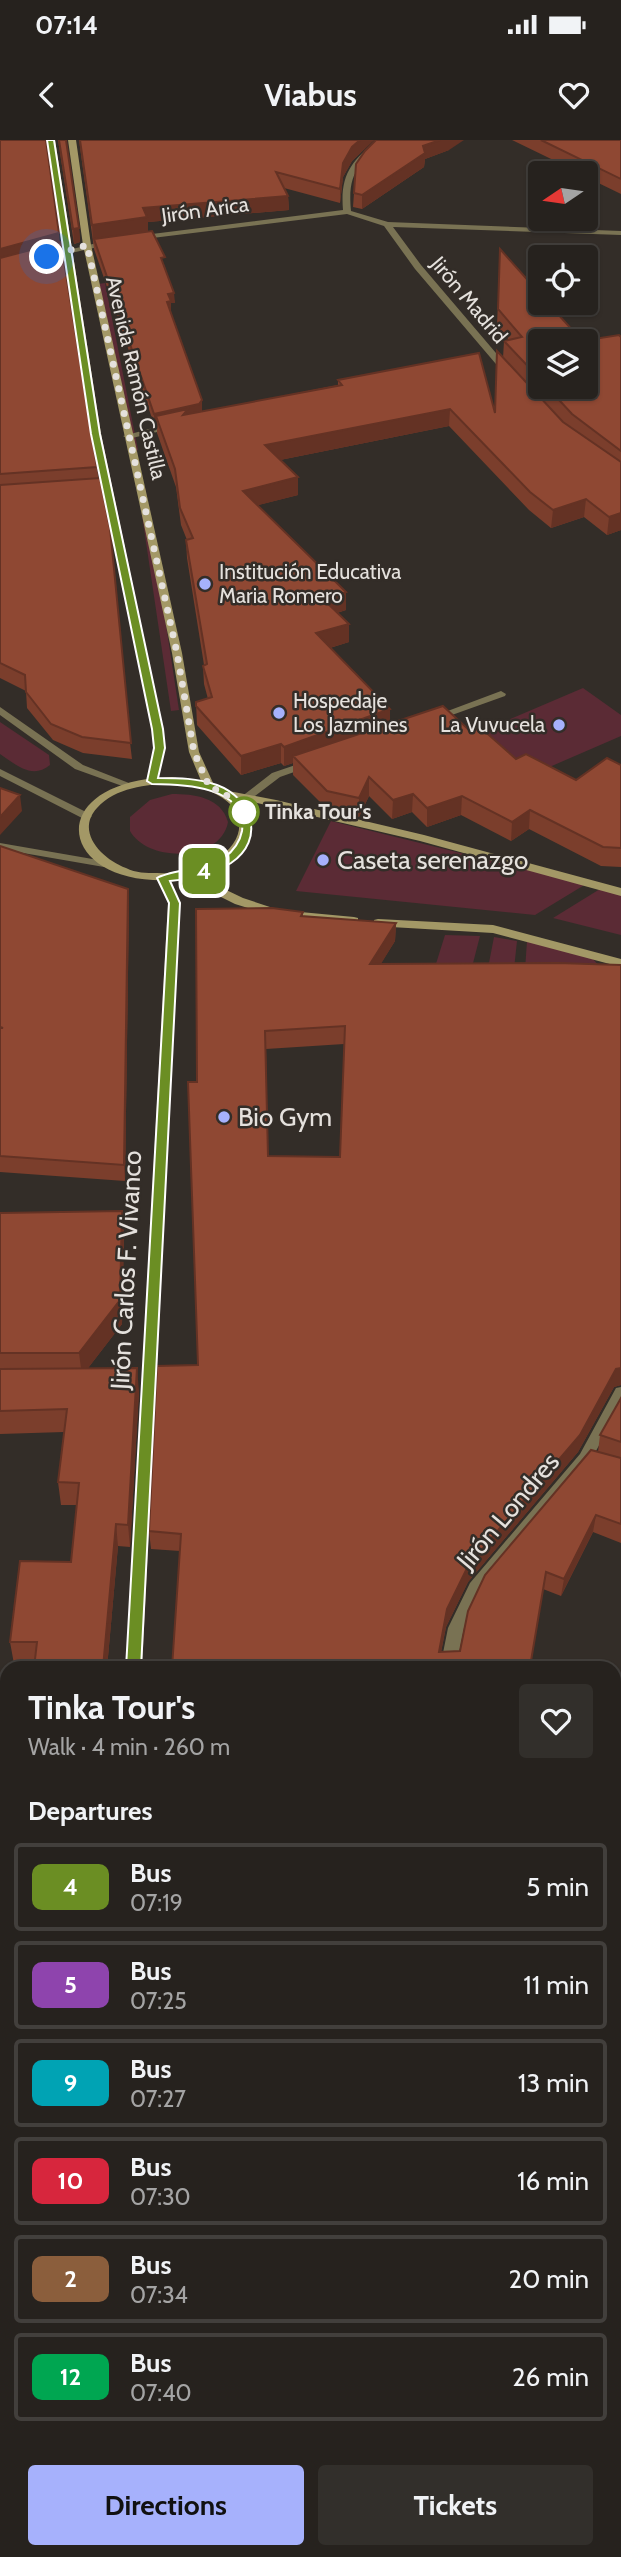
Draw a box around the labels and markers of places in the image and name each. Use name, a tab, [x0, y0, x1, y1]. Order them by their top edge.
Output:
place label: Institución Educativa Maria Romero	[219, 559, 401, 608]
marker: Institución Educativa Maria Romero	[197, 576, 213, 592]
place label: Hospedaje Los Jazmines	[293, 688, 408, 737]
marker: Hospedaje Los Jazmines	[271, 705, 287, 721]
place label: La Vuvucela	[440, 712, 545, 737]
marker: La Vuvucela	[551, 717, 567, 733]
marker: Tinka Tour's	[229, 797, 259, 827]
place label: Tinka Tour's	[265, 799, 372, 824]
place label: Caseta serenazgo	[337, 844, 528, 876]
marker: Caseta serenazgo	[315, 852, 331, 868]
place label: Bio Gym	[238, 1101, 332, 1133]
marker: Bio Gym	[216, 1109, 232, 1125]

